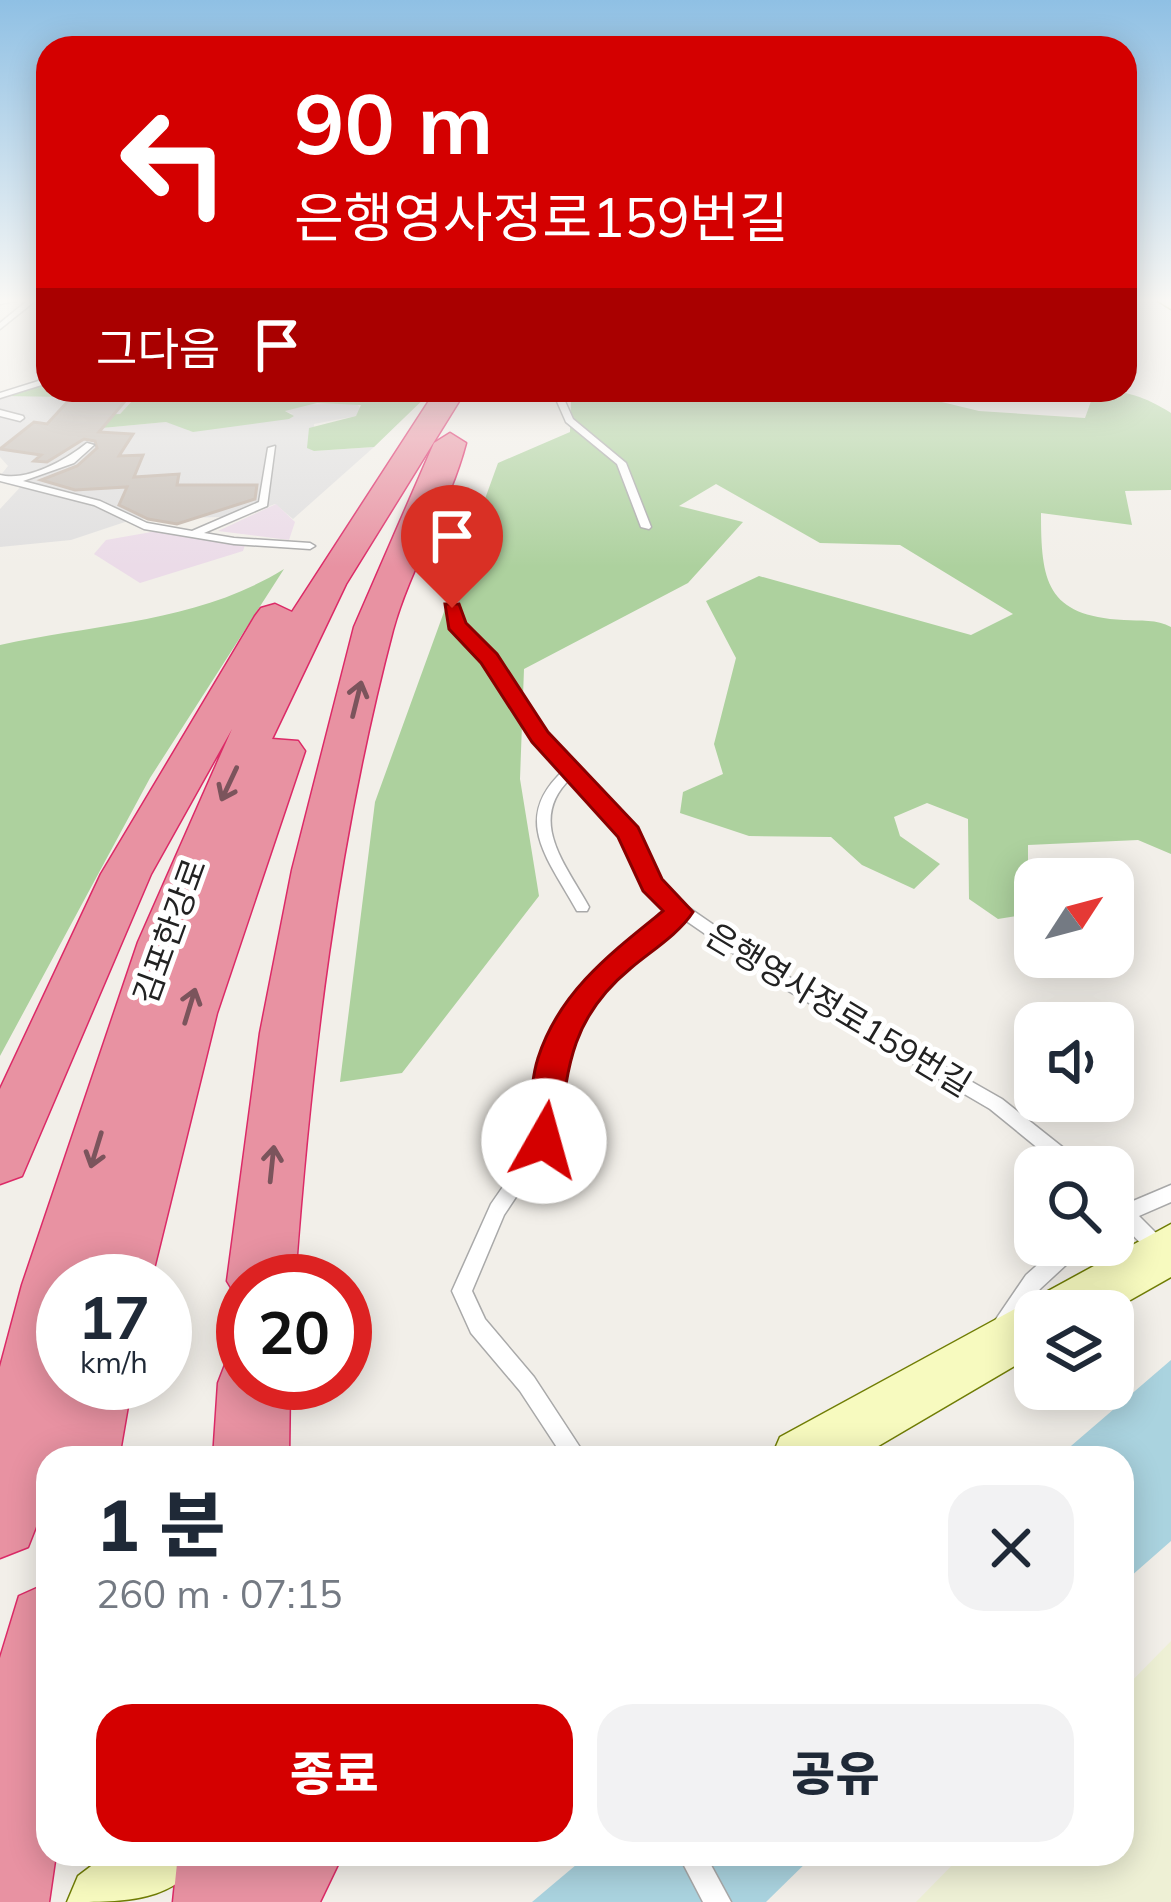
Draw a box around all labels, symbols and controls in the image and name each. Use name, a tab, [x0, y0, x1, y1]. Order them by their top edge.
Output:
text: 90 m	[294, 70, 493, 175]
icon: left	[96, 84, 252, 240]
text: 은행영사정로159번길	[294, 183, 789, 251]
icon: arrive	[244, 312, 310, 378]
text: 그다음	[96, 320, 220, 376]
pin	[401, 485, 503, 608]
icon: arrive	[419, 503, 485, 569]
one-way arrow	[347, 680, 369, 718]
one-way arrow	[216, 765, 238, 801]
street label: 김포한강로	[124, 853, 214, 1009]
north arrow	[1014, 858, 1134, 978]
map controls	[1014, 858, 1134, 1410]
street label: 은행영사정로159번길	[699, 914, 979, 1104]
one-way arrow	[180, 987, 202, 1025]
button: sound	[1014, 1002, 1134, 1122]
position arrow	[481, 1078, 607, 1204]
one-way arrow	[83, 1130, 105, 1168]
one-way arrow	[261, 1146, 284, 1185]
button: search	[1014, 1146, 1134, 1266]
speed limit sign: 20	[216, 1254, 372, 1410]
text: 17	[78, 1279, 150, 1354]
button: layers	[1014, 1290, 1134, 1410]
text: km/h	[80, 1343, 148, 1381]
text: 1 분	[96, 1479, 226, 1569]
button: close	[948, 1485, 1074, 1611]
text: 260 m · 07:15	[96, 1569, 342, 1618]
button: 종료	[96, 1704, 573, 1842]
button: 공유	[597, 1704, 1074, 1842]

